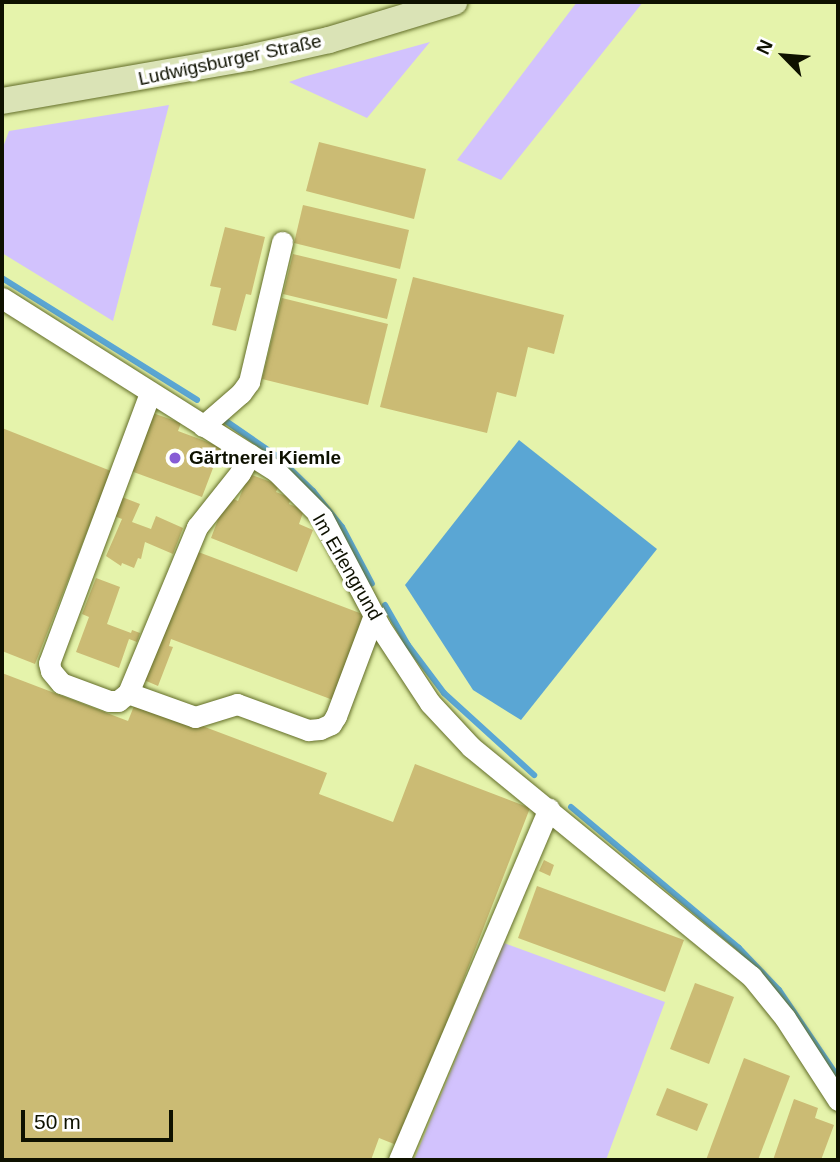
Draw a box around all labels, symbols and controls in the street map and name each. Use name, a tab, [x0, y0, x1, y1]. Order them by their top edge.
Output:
north arrow	[749, 21, 819, 91]
street label: Ludwigsburger Straße	[136, 29, 324, 91]
text: N	[752, 36, 777, 58]
place label: Gärtnerei Kiemle	[189, 447, 341, 469]
marker: Gärtnerei Kiemle	[167, 450, 183, 466]
street label: Im Erlengrund	[307, 510, 387, 624]
scale bar	[24, 1096, 177, 1140]
text: 50 m	[34, 1110, 81, 1133]

